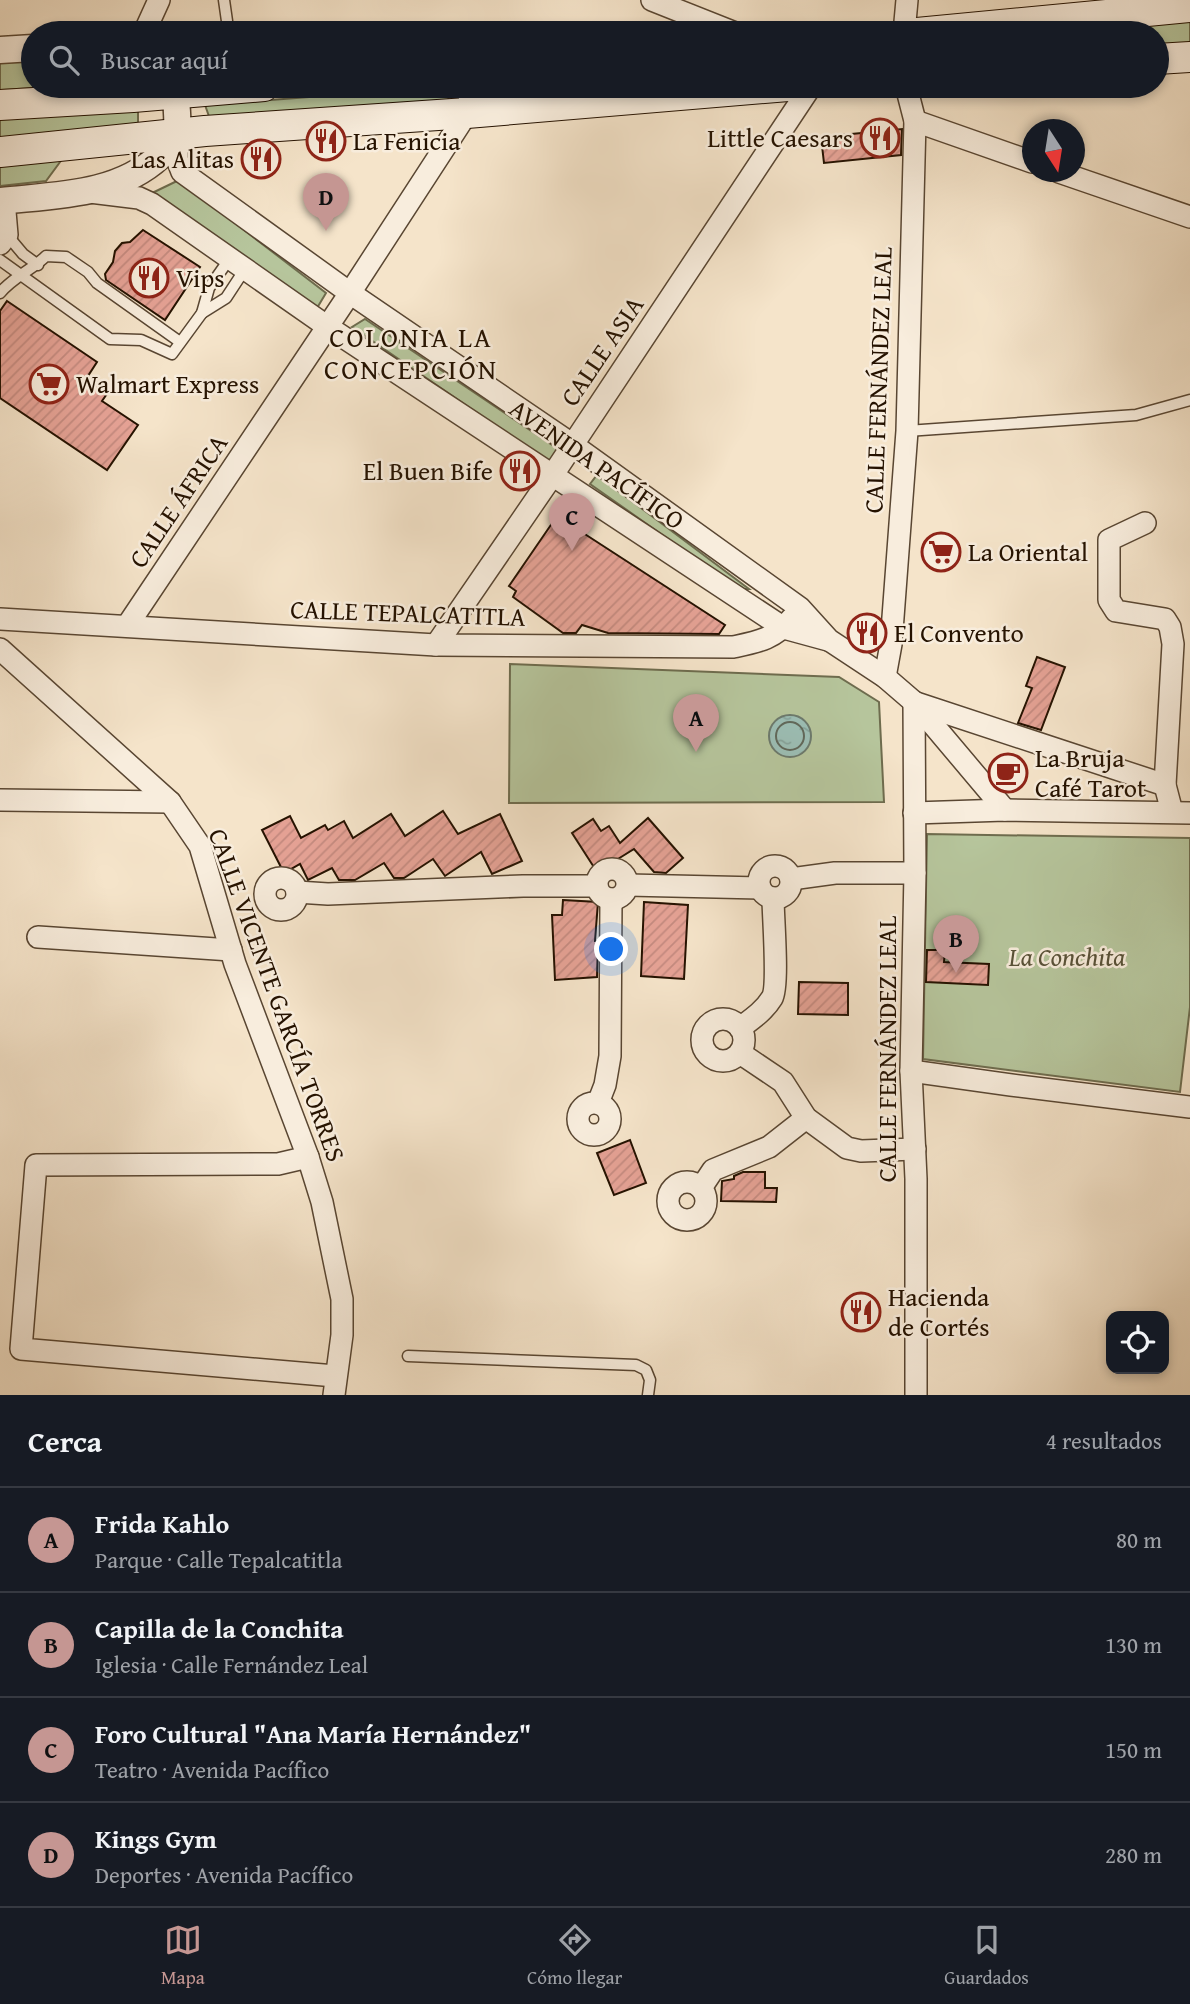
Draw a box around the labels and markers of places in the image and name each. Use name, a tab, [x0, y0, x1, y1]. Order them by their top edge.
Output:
restaurant icon: Little Caesars	[859, 117, 901, 159]
place label: Little Caesars	[707, 118, 853, 157]
restaurant icon: La Fenicia	[305, 120, 347, 162]
place label: La Fenicia	[353, 121, 461, 160]
restaurant icon: Las Alitas	[240, 138, 282, 180]
place label: Las Alitas	[131, 139, 234, 178]
pin: D	[303, 173, 349, 231]
restaurant icon: Vips	[128, 257, 170, 299]
place label: Vips	[176, 258, 225, 297]
supermarket icon: Walmart Express	[28, 363, 70, 405]
place label: Walmart Express	[76, 364, 259, 403]
restaurant icon: El Buen Bife	[499, 450, 541, 492]
place label: El Buen Bife	[363, 451, 493, 490]
pin: C	[549, 493, 595, 551]
supermarket icon: La Oriental	[920, 531, 962, 573]
place label: La Oriental	[968, 532, 1088, 571]
restaurant icon: El Convento	[846, 612, 888, 654]
place label: El Convento	[894, 613, 1024, 652]
pin: A	[673, 694, 719, 752]
place label: La Bruja Café Tarot	[1035, 738, 1146, 807]
cafe icon: La Bruja Café Tarot	[987, 752, 1029, 794]
pin: B	[933, 915, 979, 973]
place label: Hacienda de Cortés	[888, 1277, 990, 1346]
restaurant icon: Hacienda de Cortés	[840, 1291, 882, 1333]

